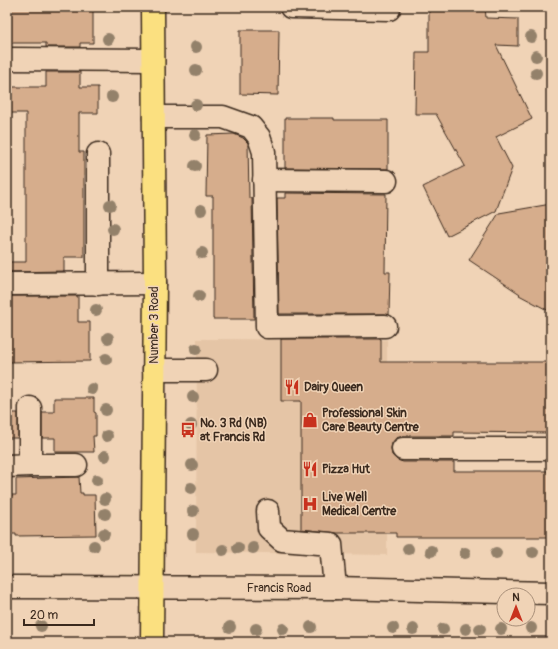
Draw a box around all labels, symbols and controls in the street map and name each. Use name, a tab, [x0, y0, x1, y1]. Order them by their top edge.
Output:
street label: Number 3 Road	[147, 286, 162, 364]
restaurant icon: Dairy Queen	[283, 378, 301, 396]
place label: Dairy Queen	[304, 380, 363, 395]
place label: Professional Skin Care Beauty Centre	[322, 406, 420, 435]
shop icon: Professional Skin Care Beauty Centre	[301, 411, 319, 429]
place label: No. 3 Rd (NB) at Francis Rd	[200, 416, 267, 445]
bus stop icon: No. 3 Rd (NB) at Francis Rd	[179, 421, 197, 439]
restaurant icon: Pizza Hut	[301, 460, 319, 478]
place label: Pizza Hut	[322, 462, 371, 477]
place label: Live Well Medical Centre	[322, 490, 397, 519]
hospital icon: Live Well Medical Centre	[301, 495, 319, 513]
street label: Francis Road	[247, 581, 311, 596]
north arrow	[496, 587, 536, 627]
text: N	[512, 591, 520, 604]
scale bar	[24, 601, 94, 627]
text: 20 m	[30, 608, 59, 623]

